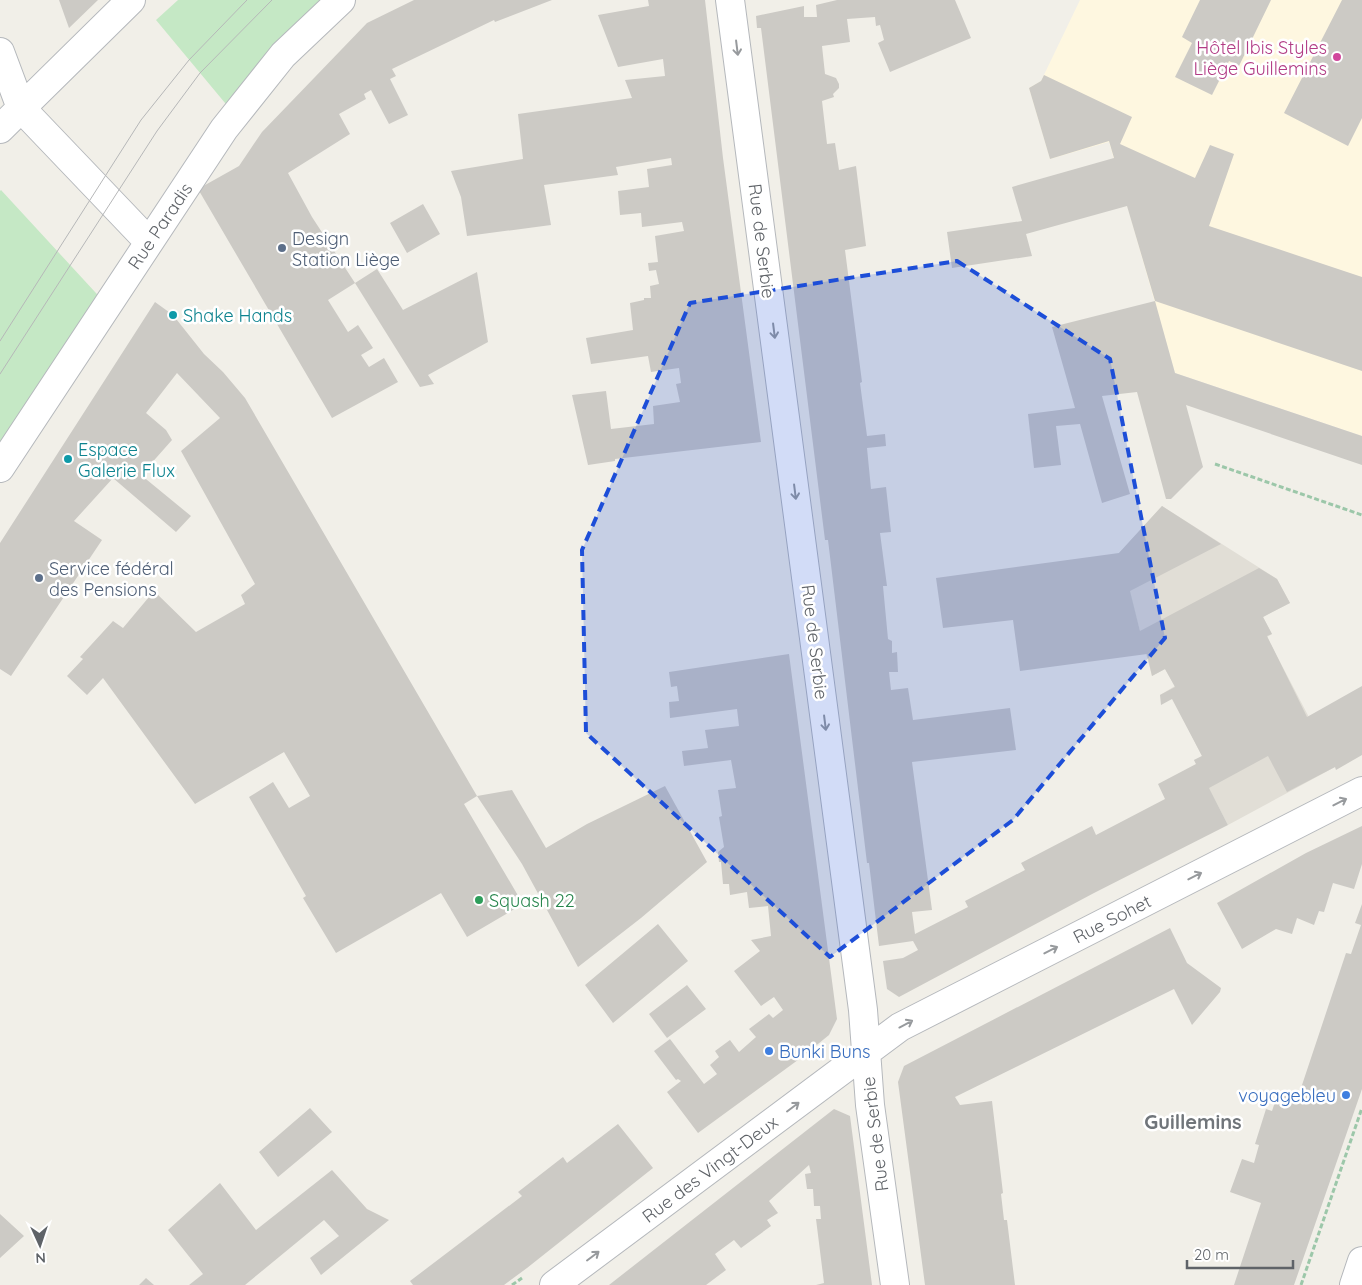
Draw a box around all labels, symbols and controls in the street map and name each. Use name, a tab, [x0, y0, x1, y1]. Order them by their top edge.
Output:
place label: Hôtel Ibis Styles Liège Guillemins	[1194, 36, 1327, 80]
one-way arrow	[732, 40, 742, 56]
marker: Hôtel Ibis Styles Liège Guillemins	[1331, 51, 1343, 63]
street label: Rue Paradis	[123, 178, 197, 274]
street label: Rue de Serbie	[744, 182, 780, 300]
place label: Design Station Liège	[292, 227, 400, 271]
marker: Design Station Liège	[276, 242, 288, 254]
place label: Shake Hands	[183, 304, 292, 327]
marker: Shake Hands	[167, 309, 179, 321]
one-way arrow	[769, 323, 779, 339]
place label: Espace Galerie Flux	[78, 438, 175, 482]
marker: Espace Galerie Flux	[62, 453, 74, 465]
one-way arrow	[790, 484, 800, 500]
place label: Service fédéral des Pensions	[49, 557, 174, 601]
marker: Service fédéral des Pensions	[33, 572, 45, 584]
street label: Rue de Serbie	[797, 583, 833, 701]
one-way arrow	[821, 714, 831, 730]
one-way arrow	[1332, 797, 1347, 806]
one-way arrow	[1188, 871, 1203, 881]
place label: Squash 22	[489, 889, 575, 912]
street label: Rue Sohet	[1069, 890, 1155, 948]
marker: Squash 22	[473, 894, 485, 906]
one-way arrow	[1043, 945, 1058, 954]
one-way arrow	[898, 1019, 913, 1028]
place label: Bunki Buns	[779, 1040, 871, 1063]
marker: Bunki Buns	[763, 1045, 775, 1057]
street label: Rue de Serbie	[857, 1075, 893, 1193]
place label: voyagebleu	[1238, 1084, 1336, 1107]
marker: voyagebleu	[1340, 1089, 1352, 1101]
one-way arrow	[786, 1101, 799, 1112]
district label: Guillemins	[1144, 1109, 1242, 1134]
street label: Rue des Vingt-Deux	[637, 1110, 783, 1228]
north arrow	[15, 1220, 65, 1270]
scale bar	[1187, 1238, 1293, 1270]
text: 20 m	[1194, 1245, 1229, 1264]
text: N	[35, 1249, 46, 1267]
one-way arrow	[586, 1251, 600, 1261]

